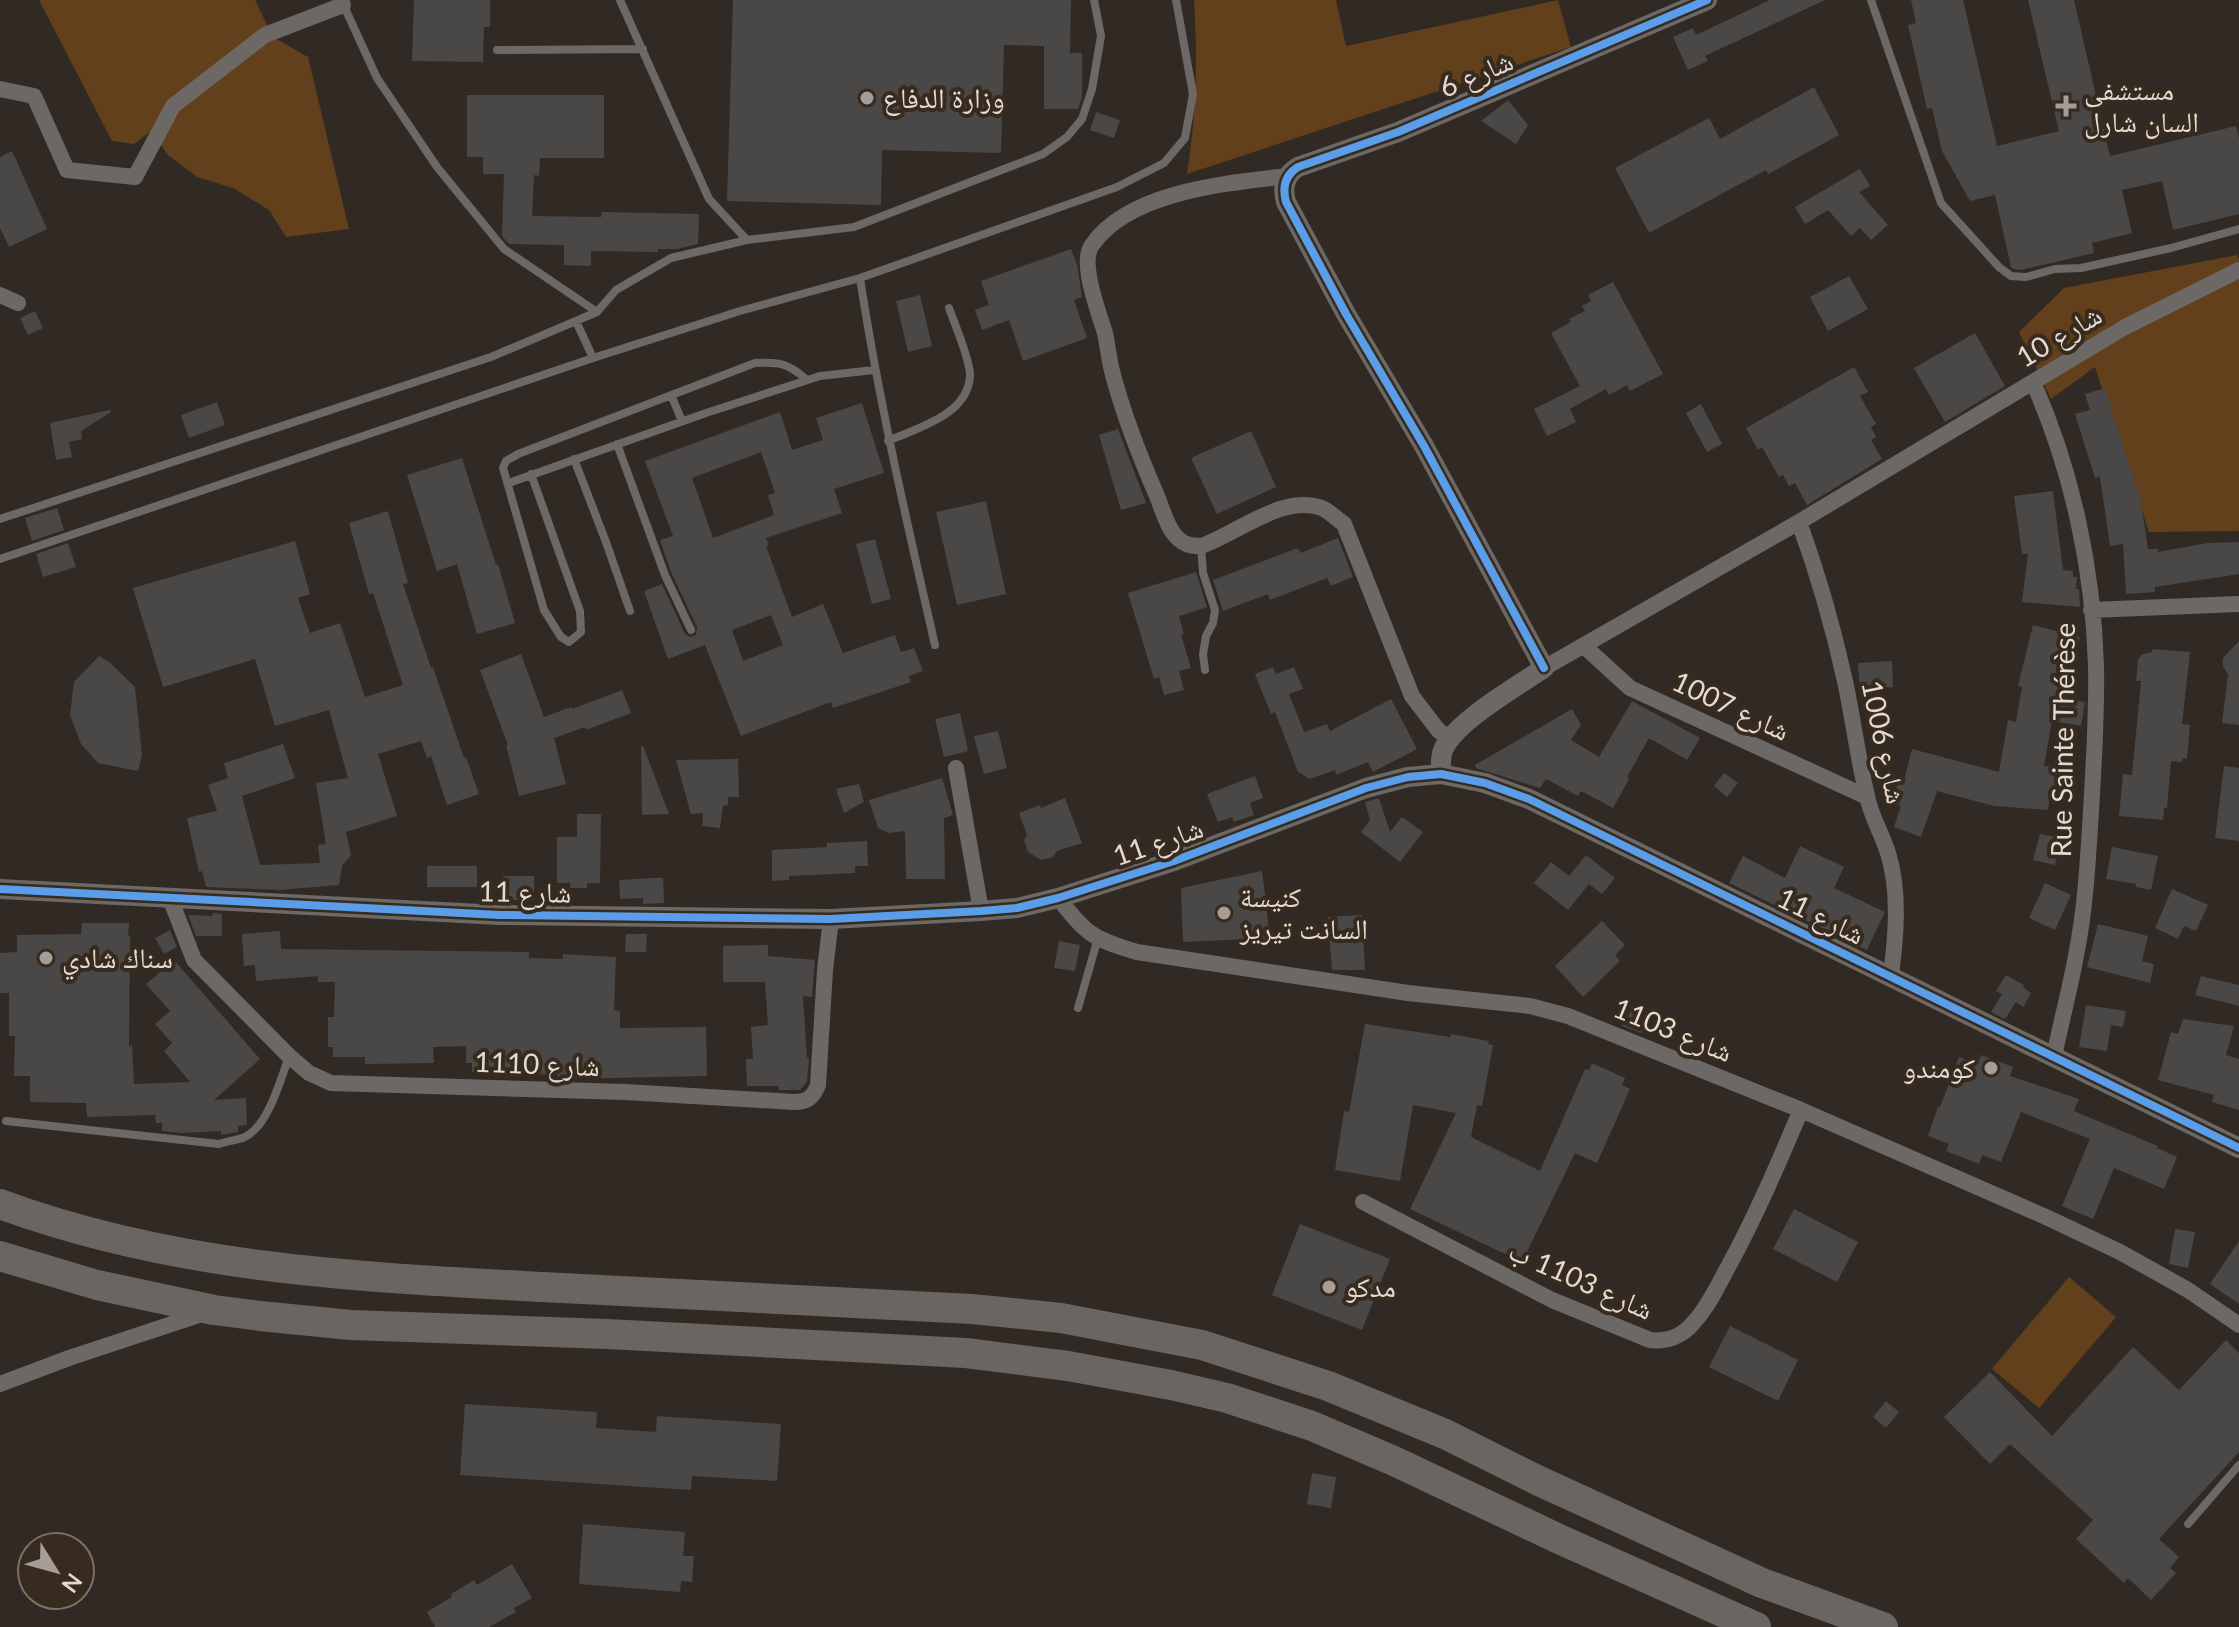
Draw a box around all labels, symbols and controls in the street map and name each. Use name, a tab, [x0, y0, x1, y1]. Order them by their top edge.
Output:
street label: شارع 6	[1434, 42, 1518, 106]
place label: مستشفى السان شارل	[2084, 72, 2199, 139]
place label: وزارة الدفاع	[883, 80, 1005, 116]
marker: وزارة الدفاع	[858, 89, 876, 107]
marker: مستشفى السان شارل	[2055, 95, 2077, 117]
street label: شارع 10	[2010, 297, 2108, 375]
street label: Rue Sainte Thérèse	[2043, 622, 2081, 858]
street label: شارع 1007	[1667, 663, 1795, 749]
street label: شارع 1006	[1853, 677, 1915, 807]
street label: شارع 11	[1108, 810, 1208, 874]
street label: شارع 11	[478, 873, 572, 911]
place label: كنيسة السانت تيريز	[1239, 879, 1368, 945]
street label: شارع 11	[1771, 879, 1871, 953]
marker: كنيسة السانت تيريز	[1215, 904, 1233, 922]
place label: سناك شادي	[62, 940, 173, 981]
marker: سناك شادي	[37, 949, 55, 967]
street label: شارع 1103	[1608, 990, 1738, 1070]
street label: شارع 1110	[474, 1044, 600, 1084]
place label: كومندو	[1903, 1050, 1975, 1084]
marker: كومندو	[1982, 1059, 2000, 1077]
street label: شارع 1103 ب	[1503, 1232, 1659, 1328]
place label: مدكو	[1345, 1269, 1396, 1303]
marker: مدكو	[1320, 1278, 1338, 1296]
north arrow	[16, 1531, 96, 1611]
text: N	[56, 1568, 88, 1598]

